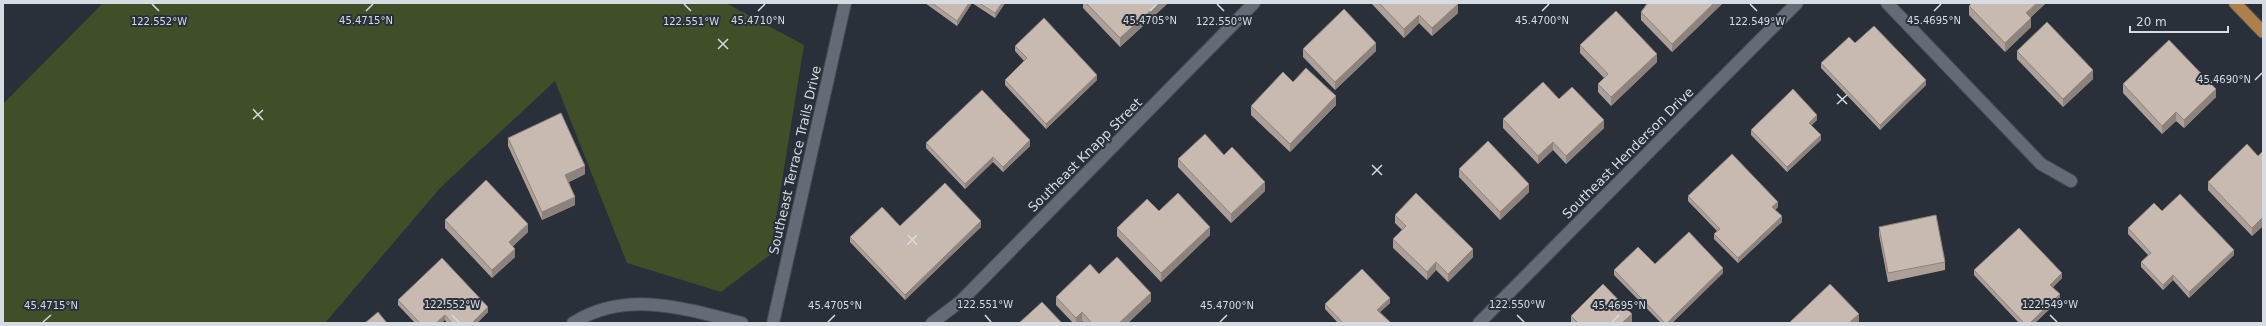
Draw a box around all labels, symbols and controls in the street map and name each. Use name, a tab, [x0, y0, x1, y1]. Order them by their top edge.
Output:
scale bar	[2130, 8, 2228, 34]
text: 45.4715°N	[339, 15, 393, 26]
text: 45.4710°N	[731, 15, 785, 26]
text: 45.4705°N	[1123, 15, 1177, 26]
text: 45.4700°N	[1515, 15, 1569, 26]
text: 45.4695°N	[1907, 15, 1961, 26]
text: 20 m	[2136, 15, 2167, 29]
text: 122.552°W	[131, 16, 187, 27]
text: 122.551°W	[663, 16, 719, 27]
text: 122.550°W	[1196, 16, 1252, 27]
text: 122.549°W	[1729, 16, 1785, 27]
street label: Southeast Terrace Trails Drive	[766, 64, 824, 256]
text: 45.4690°N	[2197, 74, 2251, 85]
street label: Southeast Henderson Drive	[1559, 84, 1697, 222]
street label: Southeast Knapp Street	[1025, 95, 1145, 215]
text: 122.552°W	[424, 299, 480, 310]
text: 122.551°W	[957, 299, 1013, 310]
text: 122.550°W	[1489, 299, 1545, 310]
text: 122.549°W	[2022, 299, 2078, 310]
text: 45.4715°N	[24, 300, 78, 311]
text: 45.4705°N	[808, 300, 862, 311]
text: 45.4700°N	[1200, 300, 1254, 311]
text: 45.4695°N	[1592, 300, 1646, 311]

